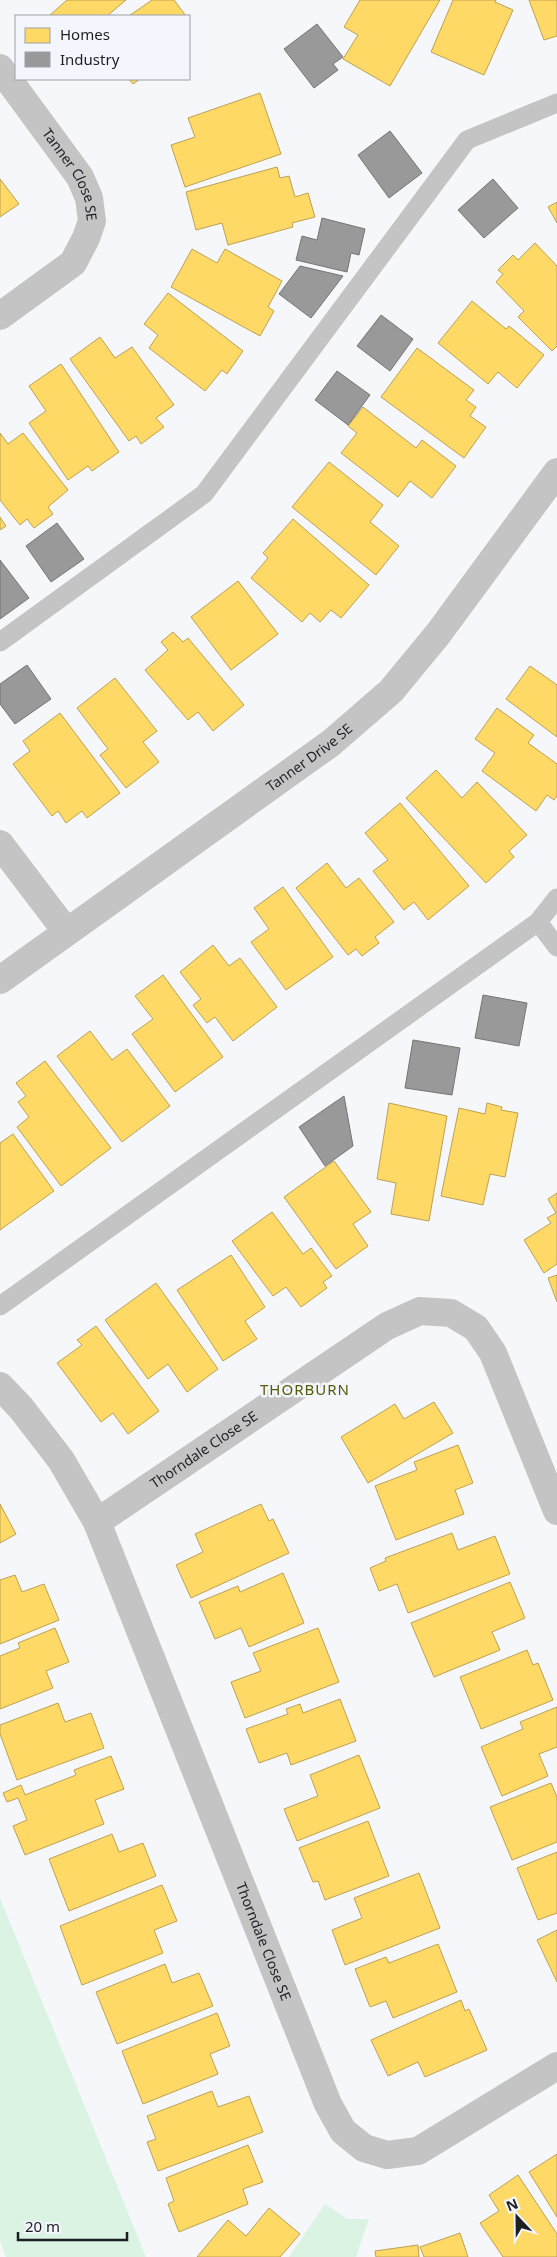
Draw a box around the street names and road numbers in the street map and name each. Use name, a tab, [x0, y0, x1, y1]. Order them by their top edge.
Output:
street label: Tanner Close SE	[38, 124, 102, 222]
street label: Tanner Drive SE	[262, 719, 356, 795]
street label: Thorndale Close SE	[146, 1406, 261, 1492]
street label: Thorndale Close SE	[232, 1879, 296, 2003]

